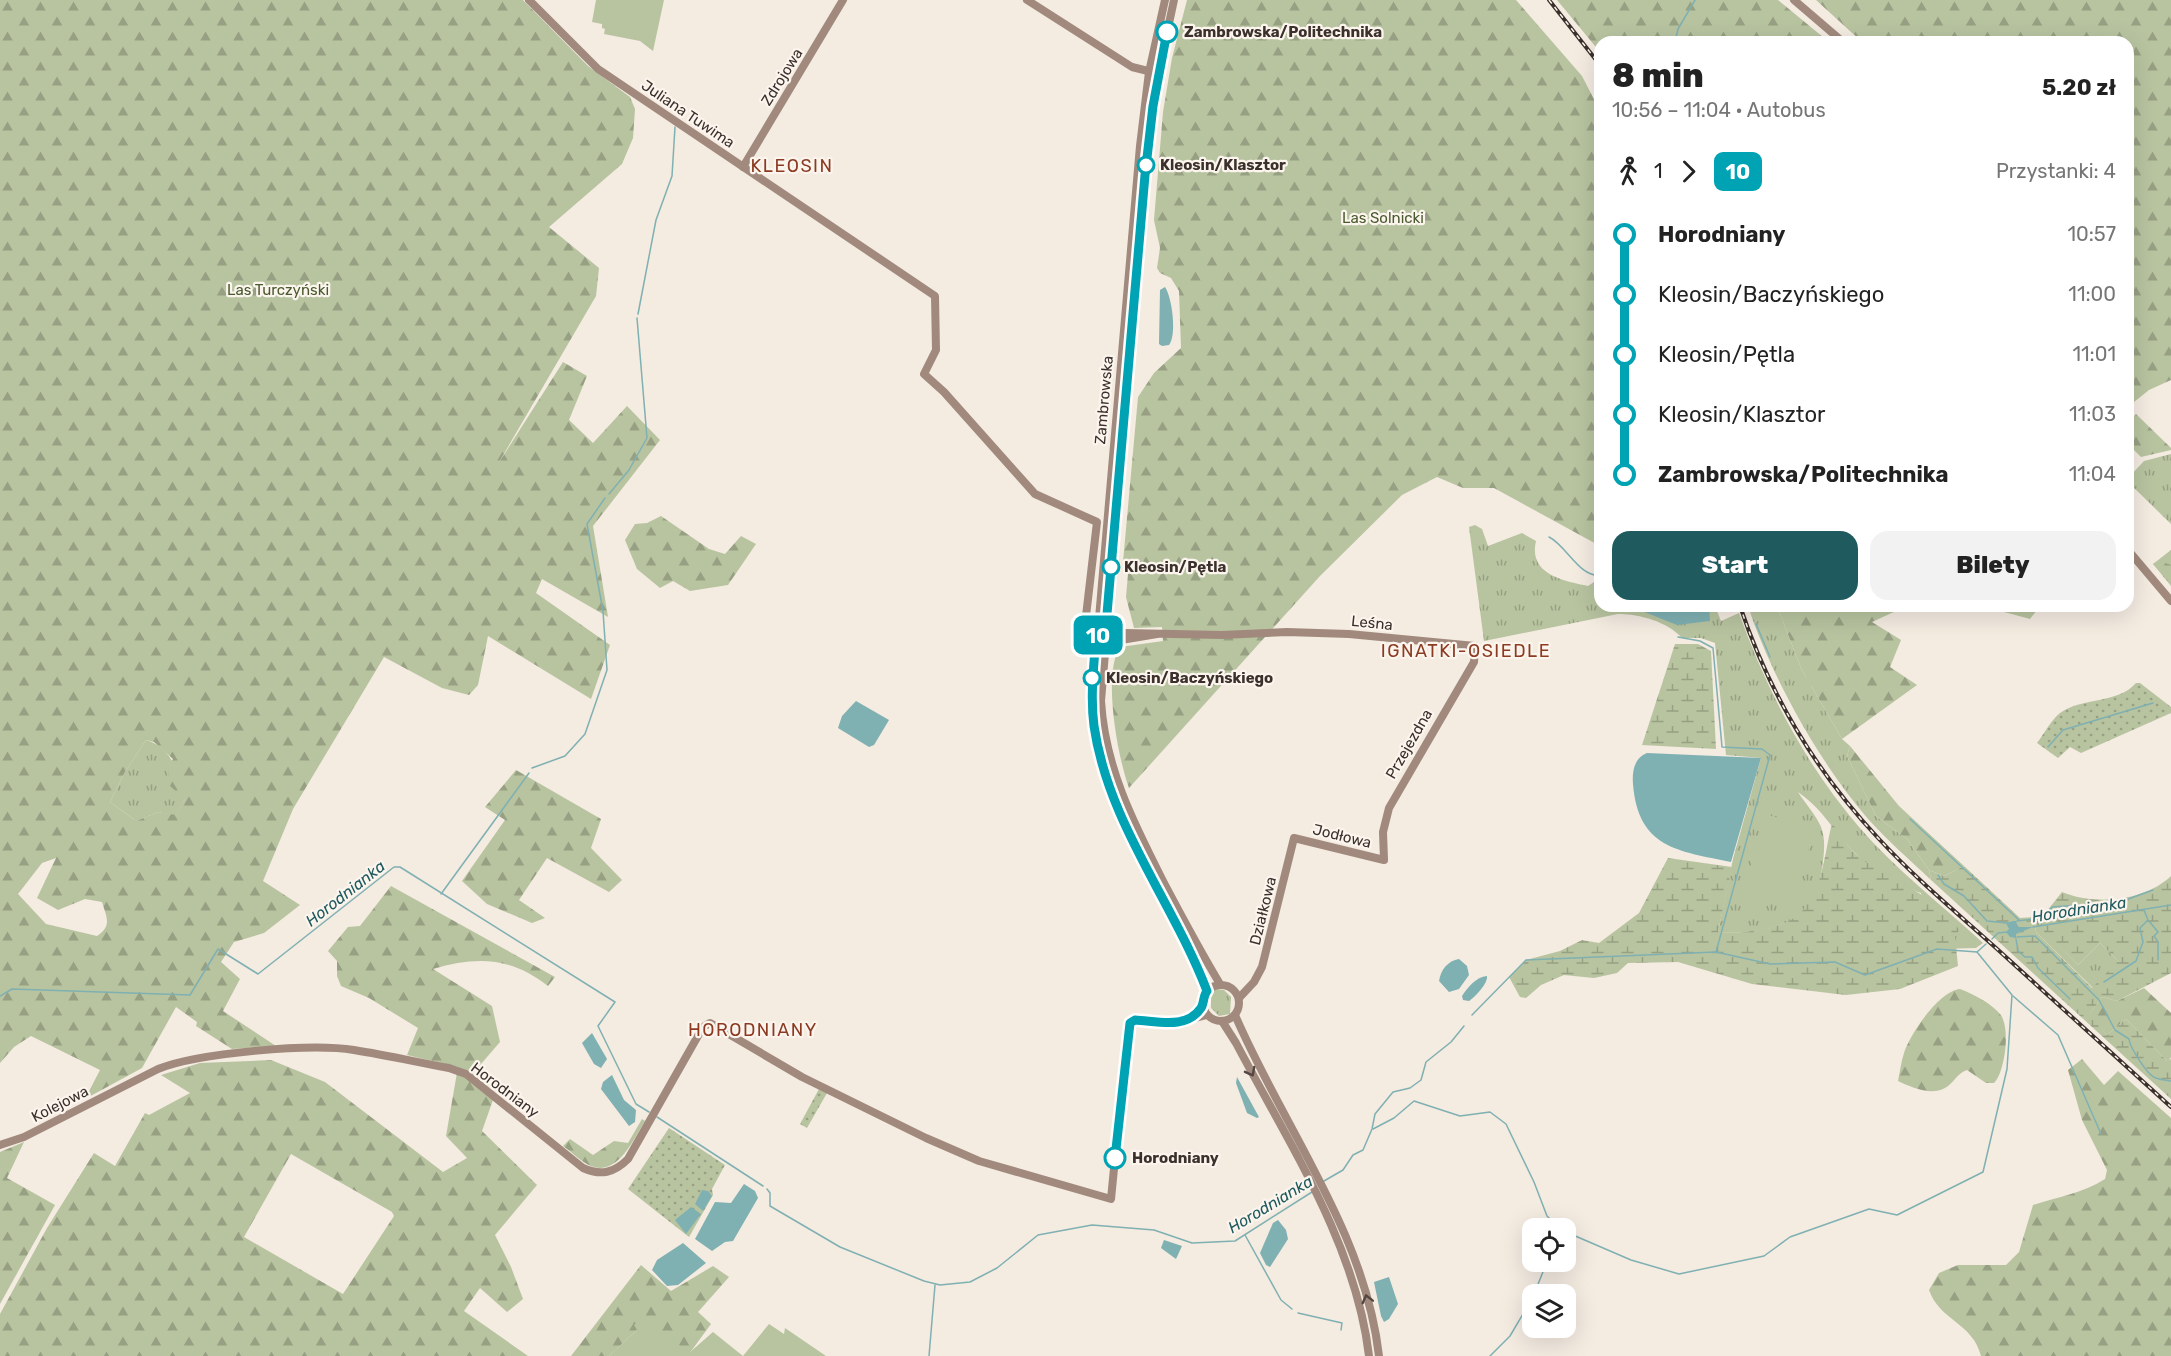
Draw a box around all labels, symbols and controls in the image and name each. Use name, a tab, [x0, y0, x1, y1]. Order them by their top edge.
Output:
marker: Zambrowska/Politechnika	[1156, 21, 1178, 43]
place label: Zambrowska/Politechnika	[1184, 23, 1382, 41]
street label: Zdrojowa	[757, 45, 807, 109]
text: 8 min	[1612, 56, 1704, 95]
text: 5.20 zł	[2042, 74, 2116, 101]
street label: Juliana Tuwima	[638, 76, 738, 152]
text: 10:56 – 11:04 · Autobus	[1612, 98, 1826, 122]
district label: KLEOSIN	[750, 155, 834, 177]
icon: walk	[1612, 155, 1645, 188]
icon: forward	[1672, 155, 1705, 188]
marker: Kleosin/Klasztor	[1137, 156, 1155, 174]
place label: Kleosin/Klasztor	[1160, 156, 1286, 174]
text: 1	[1654, 159, 1663, 183]
text: 10	[1726, 159, 1750, 184]
text: Przystanki: 4	[1996, 159, 2116, 183]
park label: Las Solnicki	[1342, 209, 1424, 227]
text: Horodniany	[1658, 221, 1785, 248]
text: 10:57	[2067, 222, 2116, 246]
park label: Las Turczyński	[227, 281, 329, 299]
text: Kleosin/Baczyńskiego	[1658, 281, 1884, 308]
text: 11:00	[2068, 282, 2116, 306]
text: Kleosin/Pętla	[1658, 341, 1795, 368]
text: 11:01	[2073, 342, 2116, 366]
street label: Zambrowska	[1091, 355, 1117, 445]
text: Kleosin/Klasztor	[1658, 401, 1825, 428]
text: 11:03	[2069, 402, 2116, 426]
text: Zambrowska/Politechnika	[1658, 461, 1948, 488]
text: 11:04	[2069, 462, 2116, 486]
button: Start	[1612, 531, 1858, 600]
button: Bilety	[1870, 531, 2116, 600]
marker: Kleosin/Pętla	[1102, 558, 1120, 576]
place label: Kleosin/Pętla	[1124, 558, 1226, 576]
street label: Leśna	[1350, 612, 1394, 634]
line badge: 10	[1071, 616, 1125, 654]
text: 10	[1086, 623, 1110, 648]
district label: IGNATKI-OSIEDLE	[1381, 640, 1551, 662]
marker: Kleosin/Baczyńskiego	[1083, 669, 1101, 687]
place label: Kleosin/Baczyńskiego	[1106, 669, 1273, 687]
street label: Przejezdna	[1382, 706, 1436, 782]
street label: Jodłowa	[1311, 820, 1373, 852]
water label: Horodnianka	[302, 857, 389, 930]
street label: Działkowa	[1246, 875, 1280, 947]
water label: Horodnianka	[2030, 893, 2128, 926]
district label: HORODNIANY	[688, 1019, 818, 1041]
street label: Horodniany	[467, 1059, 543, 1121]
one-way arrow	[1244, 1066, 1255, 1076]
street label: Kolejowa	[29, 1082, 91, 1126]
marker: Horodniany	[1104, 1147, 1126, 1169]
place label: Horodniany	[1132, 1149, 1219, 1167]
water label: Horodnianka	[1224, 1172, 1316, 1237]
map controls	[1522, 1218, 1576, 1338]
button: locate	[1522, 1218, 1576, 1272]
button: layers	[1522, 1284, 1576, 1338]
one-way arrow	[1362, 1294, 1375, 1304]

